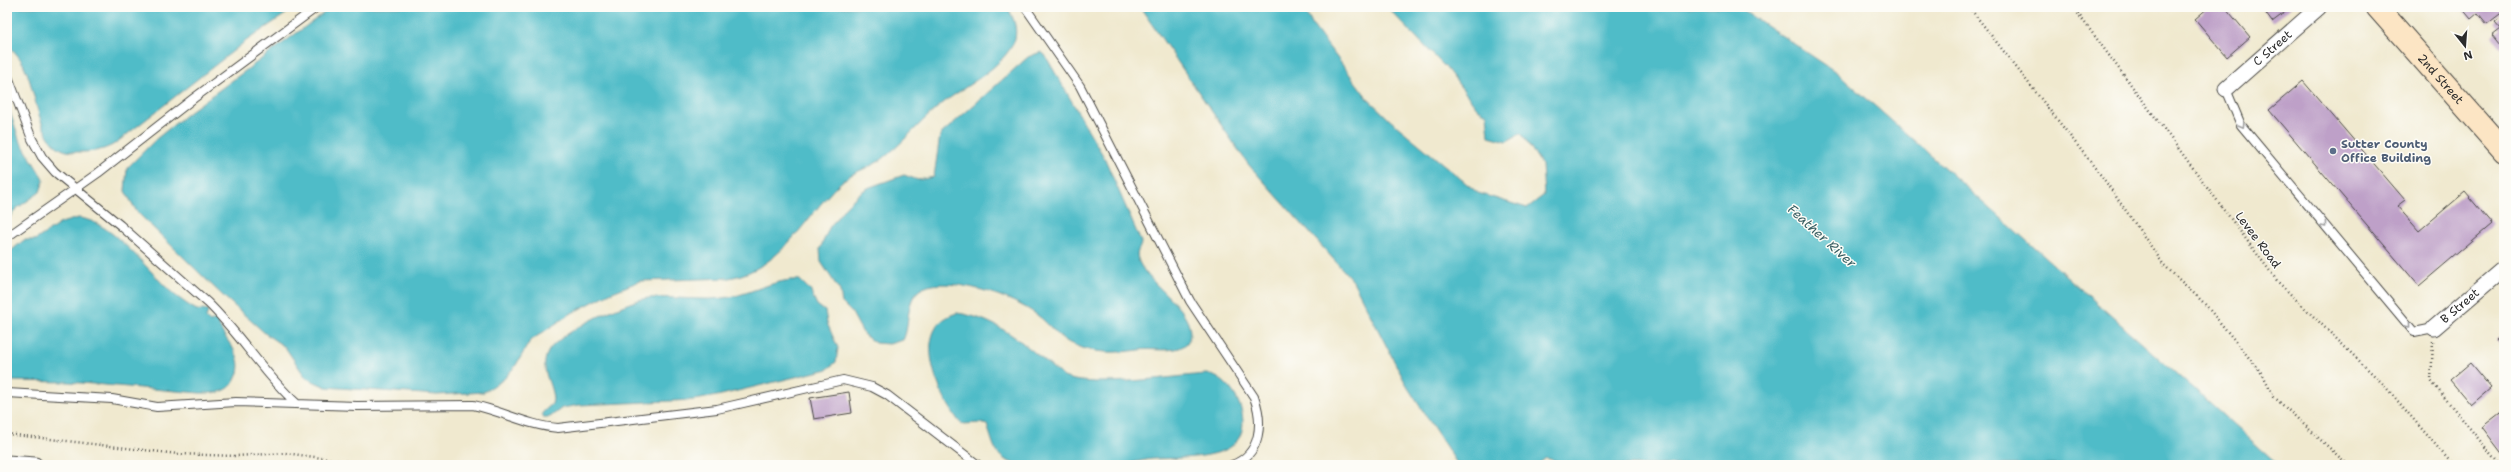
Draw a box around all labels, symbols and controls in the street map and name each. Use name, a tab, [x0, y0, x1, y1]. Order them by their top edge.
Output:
north arrow	[2445, 26, 2485, 66]
street label: C Street	[2250, 27, 2295, 69]
text: N	[2461, 47, 2474, 64]
street label: 2nd Street	[2414, 50, 2467, 108]
one-way arrow	[2237, 121, 2244, 128]
place label: Sutter County Office Building	[2341, 136, 2431, 166]
marker: Sutter County Office Building	[2328, 146, 2338, 156]
water label: Feather River	[1784, 201, 1861, 272]
street label: Levee Road	[2231, 208, 2285, 272]
one-way arrow	[2320, 220, 2327, 228]
street label: B Street	[2437, 285, 2483, 327]
one-way arrow	[2403, 320, 2410, 327]

